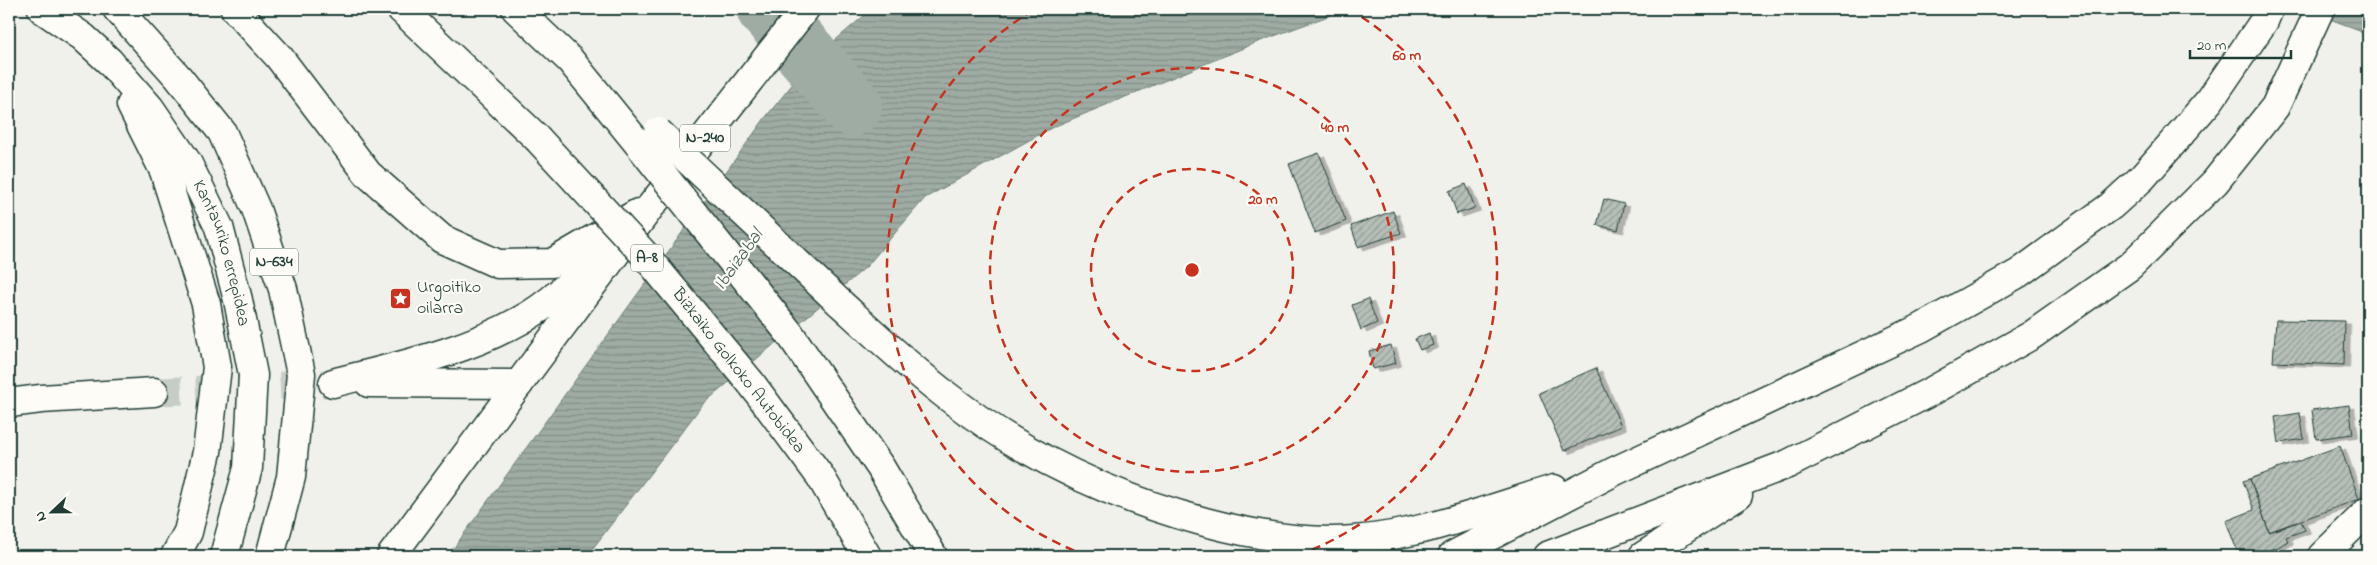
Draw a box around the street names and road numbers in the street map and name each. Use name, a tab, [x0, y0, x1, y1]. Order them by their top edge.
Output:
road number: N-240	[680, 125, 730, 152]
street label: Kantauriko errepidea	[185, 176, 256, 328]
road number: A-8	[631, 244, 663, 272]
road number: N-634	[250, 248, 298, 276]
street label: Bizkaiko Golkoko Autobidea	[664, 282, 811, 459]

